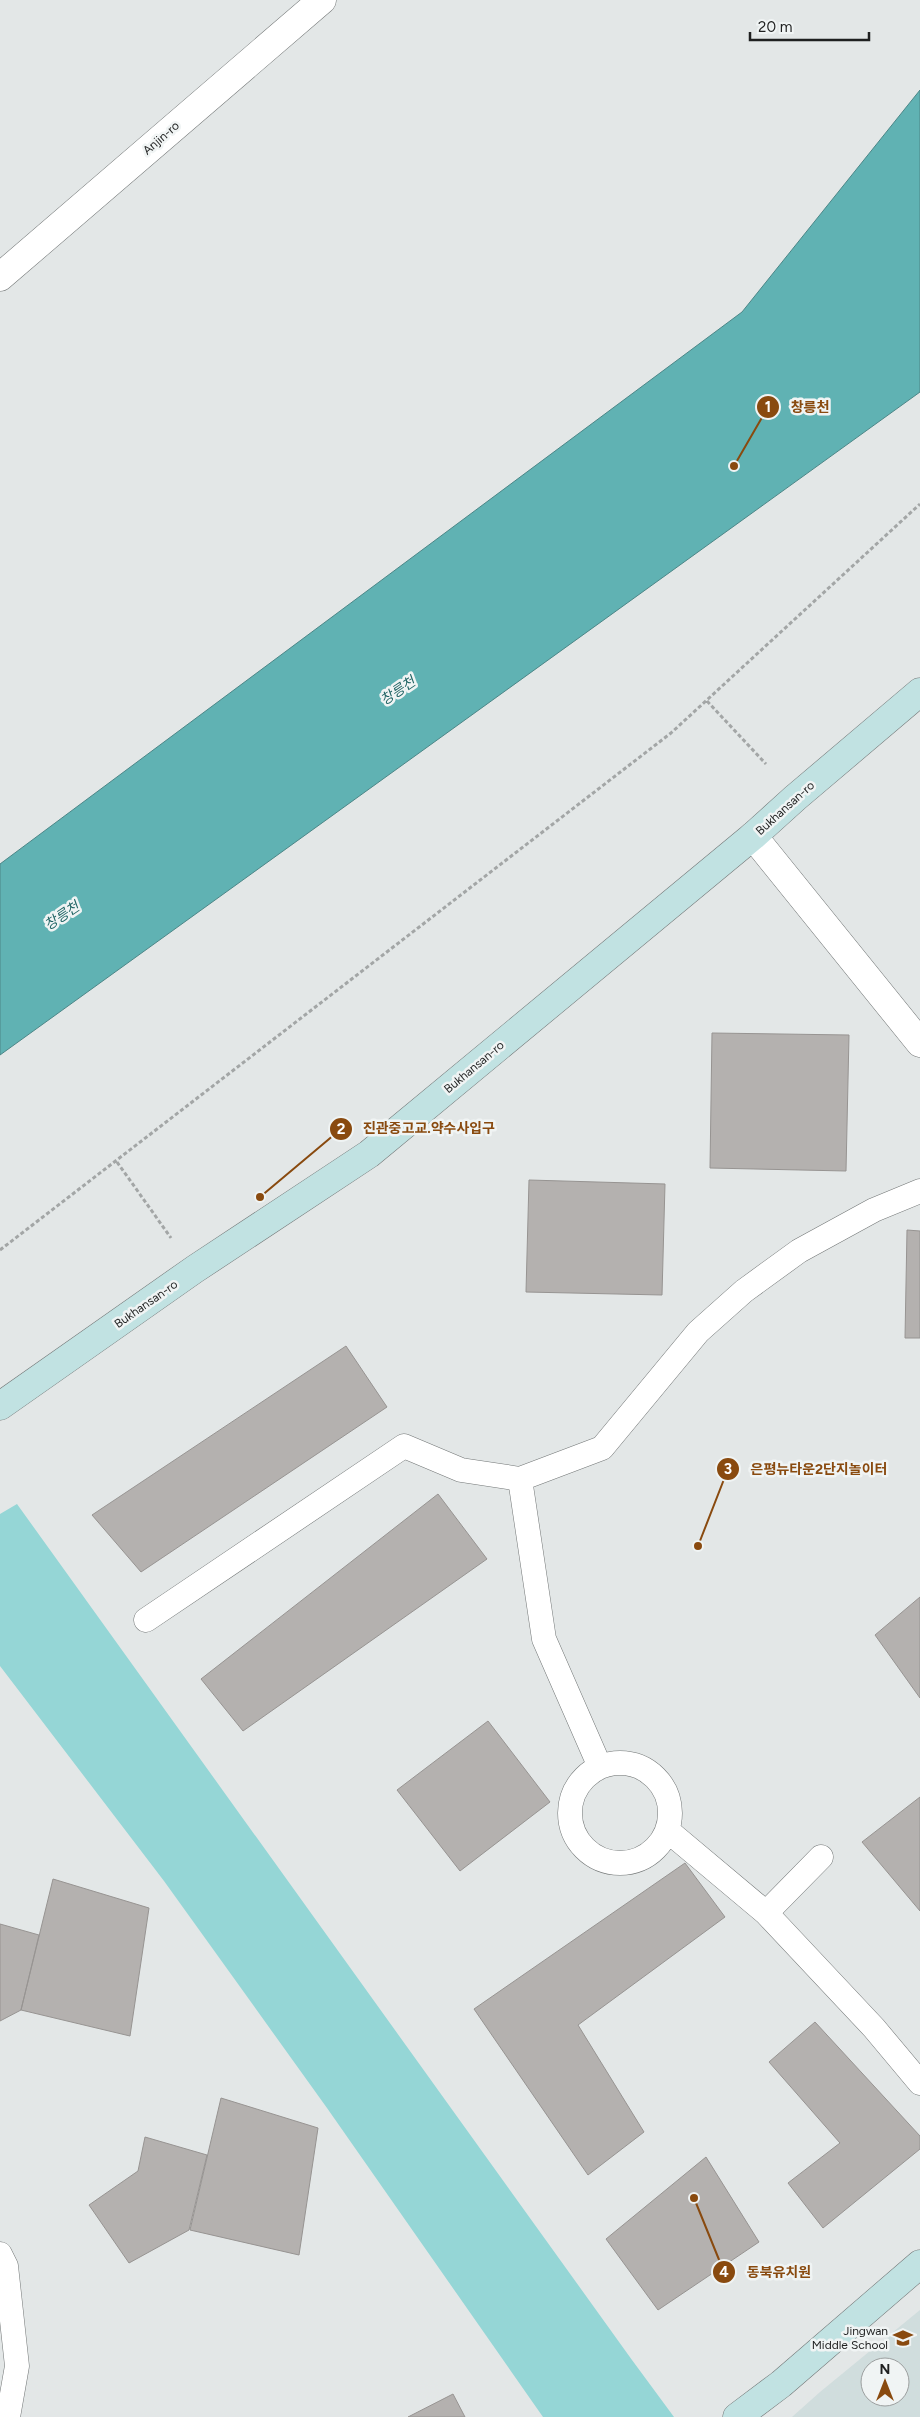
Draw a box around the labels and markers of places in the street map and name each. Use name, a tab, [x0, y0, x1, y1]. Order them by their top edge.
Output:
callout: 창릉천	[756, 392, 839, 421]
callout: 진관중고교.약수사입구	[328, 1114, 506, 1143]
callout: 은평뉴타운2단지놀이터	[716, 1455, 898, 1484]
callout: 동북유치원	[712, 2258, 821, 2287]
place label: Jingwan Middle School	[812, 2324, 888, 2352]
school or university icon: Jingwan Middle School	[892, 2327, 914, 2349]

